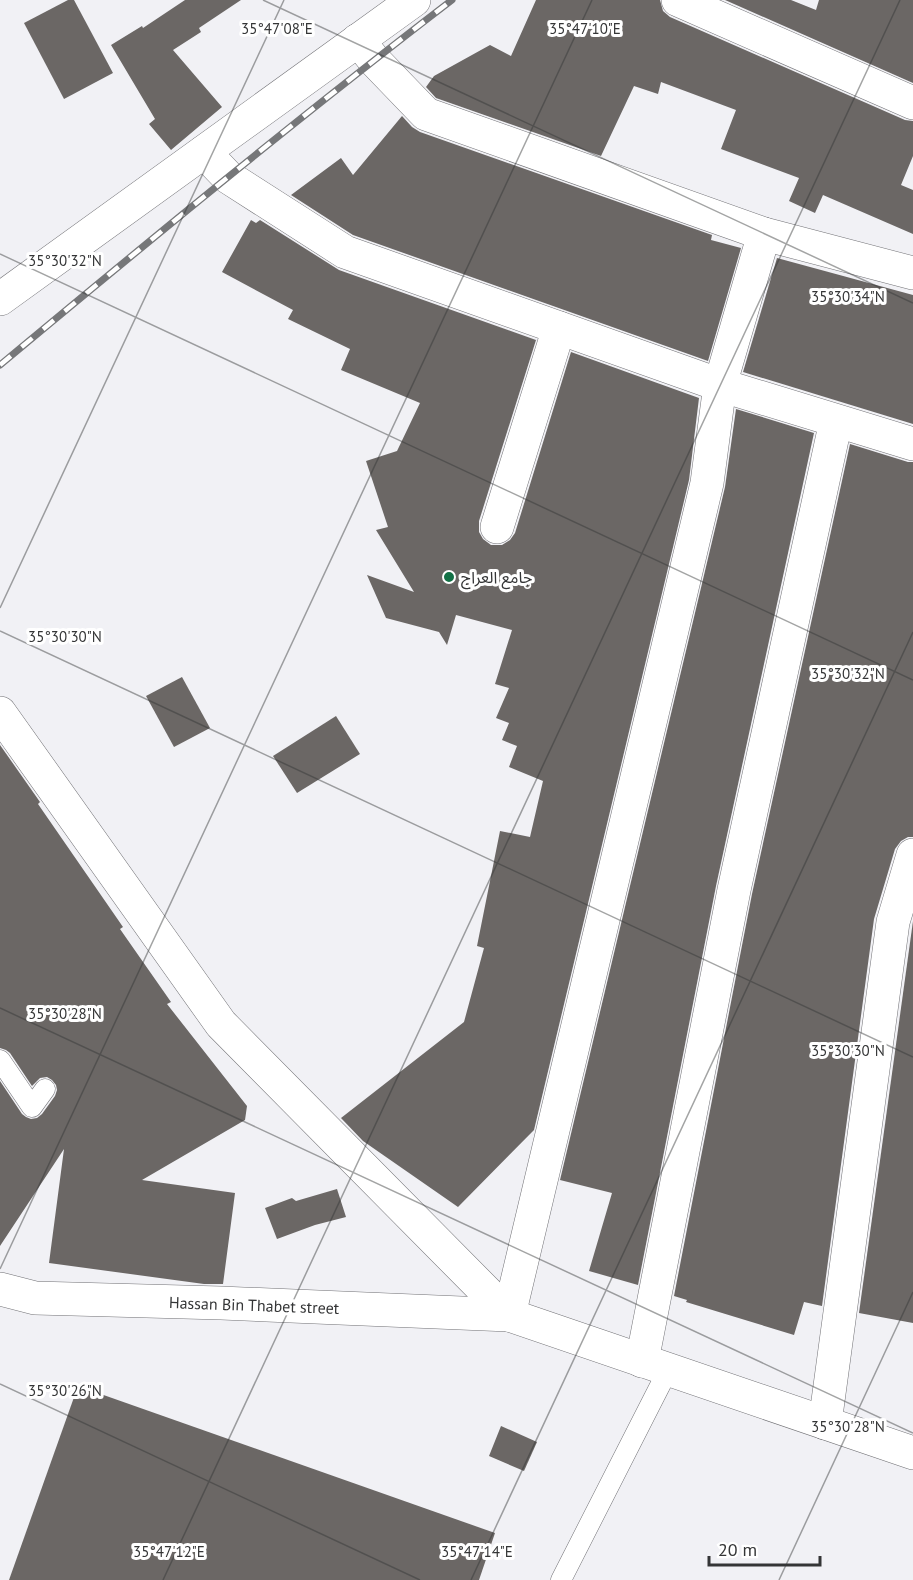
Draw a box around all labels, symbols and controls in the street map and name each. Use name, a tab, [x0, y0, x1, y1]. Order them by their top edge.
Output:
text: 35°47'08"E	[241, 19, 313, 38]
text: 35°47'10"E	[549, 19, 621, 38]
text: 35°30'32"N	[28, 251, 102, 270]
text: 35°30'34"N	[811, 287, 885, 306]
place label: جامع العراج	[461, 567, 533, 590]
marker: جامع العراج	[442, 570, 456, 584]
text: 35°30'30"N	[28, 627, 102, 646]
text: 35°30'32"N	[811, 664, 885, 683]
text: 35°30'28"N	[28, 1004, 102, 1023]
text: 35°30'30"N	[811, 1041, 885, 1060]
street label: Hassan Bin Thabet street	[168, 1292, 340, 1318]
text: 35°30'26"N	[28, 1381, 102, 1400]
text: 35°30'28"N	[811, 1417, 885, 1436]
scale bar	[709, 1529, 820, 1567]
text: 20 m	[718, 1538, 757, 1561]
text: 35°47'12"E	[133, 1542, 205, 1561]
text: 35°47'14"E	[441, 1542, 513, 1561]

